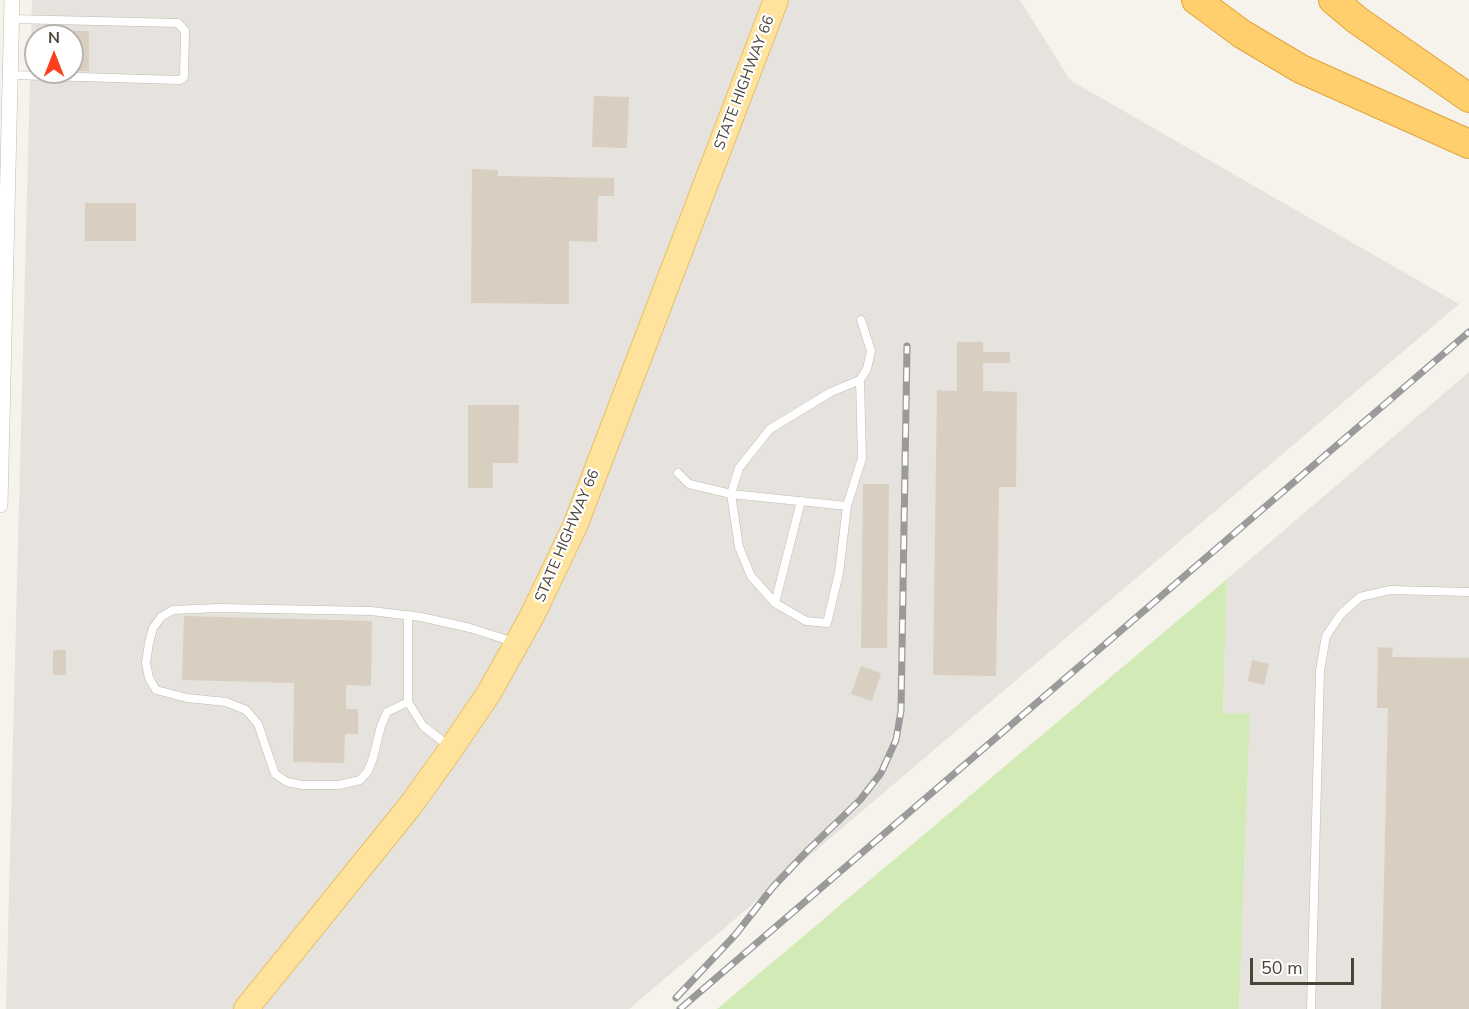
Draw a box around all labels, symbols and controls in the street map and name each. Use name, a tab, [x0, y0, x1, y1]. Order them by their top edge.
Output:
street label: STATE HIGHWAY 66	[711, 13, 779, 153]
north arrow	[24, 24, 84, 84]
text: N	[48, 27, 60, 49]
street label: STATE HIGHWAY 66	[532, 467, 604, 605]
scale bar	[1253, 946, 1356, 984]
text: 50 m	[1261, 956, 1303, 980]

